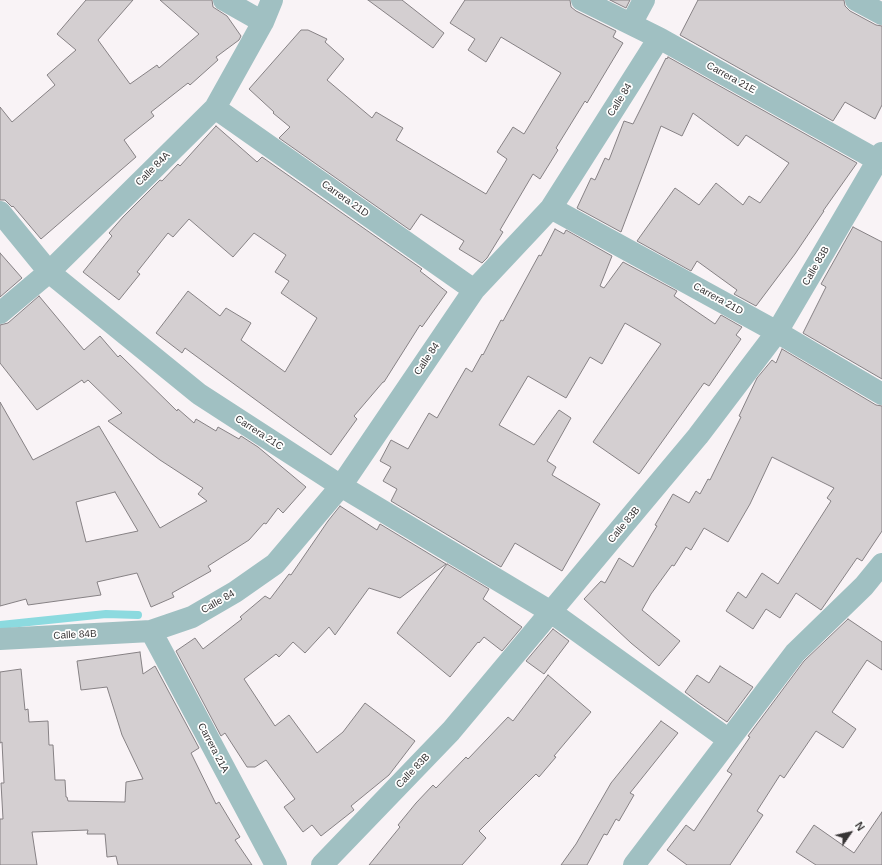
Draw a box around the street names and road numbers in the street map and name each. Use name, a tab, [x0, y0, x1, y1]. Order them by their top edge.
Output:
street label: Carrera 21E	[704, 60, 758, 96]
street label: Calle 84	[605, 81, 635, 119]
street label: Calle 84A	[133, 149, 173, 189]
street label: Carrera 21D	[319, 178, 371, 220]
street label: Calle 83B	[800, 244, 832, 288]
street label: Carrera 21D	[691, 280, 745, 318]
street label: Calle 84	[412, 340, 442, 378]
street label: Carrera 21C	[233, 413, 285, 453]
street label: Calle 83B	[605, 505, 643, 545]
street label: Calle 84	[199, 588, 237, 616]
street label: Calle 84B	[53, 628, 97, 642]
street label: Carrera 21A	[195, 721, 231, 775]
street label: Calle 83B	[394, 751, 432, 791]

